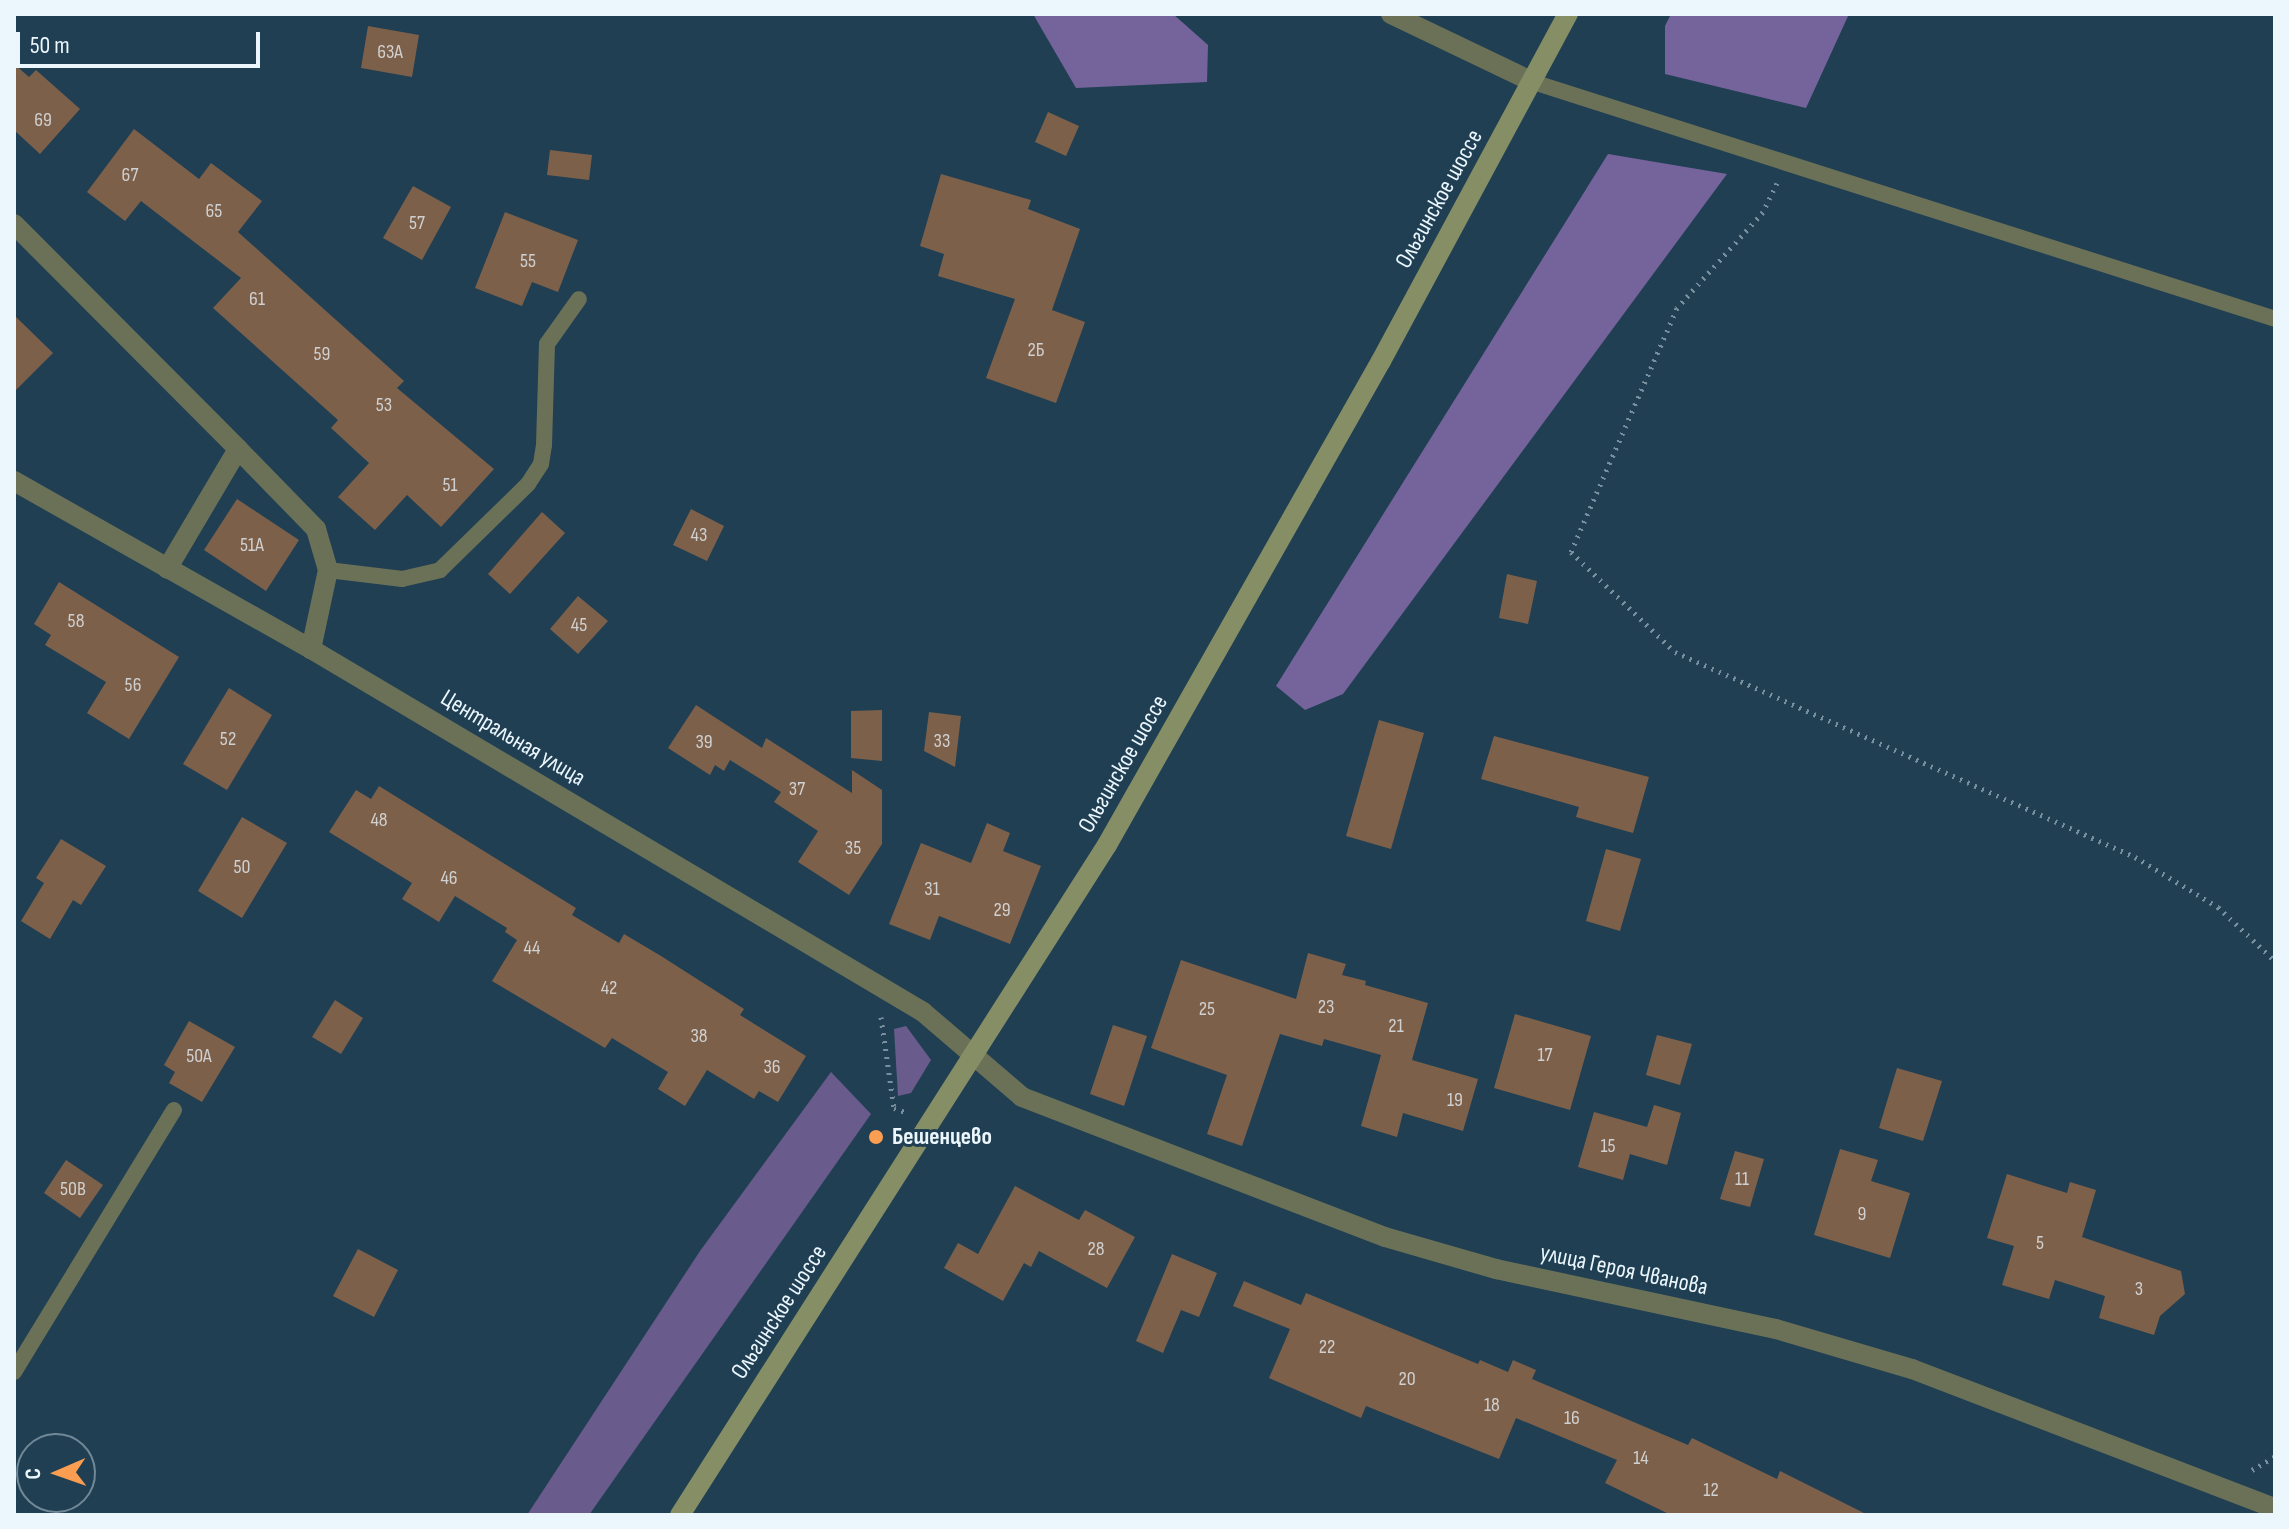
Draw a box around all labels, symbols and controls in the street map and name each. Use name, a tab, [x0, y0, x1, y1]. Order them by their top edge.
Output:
scale bar	[20, 16, 264, 66]
text: 50 m	[30, 31, 70, 60]
house number: 63А	[377, 40, 403, 64]
house number: 69	[34, 108, 52, 132]
street label: Ольгинское шоссе	[1389, 125, 1489, 273]
house number: 67	[122, 163, 138, 187]
house number: 65	[206, 199, 222, 223]
house number: 57	[409, 211, 425, 235]
house number: 55	[520, 249, 536, 273]
house number: 61	[249, 287, 265, 311]
house number: 2Б	[1027, 338, 1045, 362]
house number: 59	[314, 342, 330, 366]
house number: 53	[376, 393, 392, 417]
house number: 51	[442, 473, 458, 497]
house number: 43	[691, 523, 707, 547]
house number: 51А	[240, 533, 264, 557]
house number: 58	[68, 609, 84, 633]
house number: 45	[571, 613, 587, 637]
house number: 56	[125, 673, 141, 697]
street label: Центральная улица	[436, 684, 590, 792]
street label: Ольгинское шоссе	[1072, 690, 1174, 838]
house number: 52	[220, 727, 236, 751]
house number: 33	[934, 729, 950, 753]
house number: 39	[695, 730, 713, 754]
house number: 37	[789, 777, 805, 801]
house number: 48	[370, 808, 388, 832]
house number: 35	[845, 836, 861, 860]
house number: 50	[234, 855, 250, 879]
house number: 46	[440, 866, 458, 890]
house number: 31	[924, 877, 940, 901]
house number: 29	[993, 898, 1011, 922]
house number: 44	[524, 936, 540, 960]
house number: 42	[601, 976, 617, 1000]
house number: 23	[1318, 995, 1334, 1019]
house number: 25	[1199, 997, 1215, 1021]
house number: 21	[1388, 1014, 1404, 1038]
house number: 38	[690, 1024, 708, 1048]
house number: 17	[1538, 1043, 1552, 1067]
house number: 50А	[186, 1044, 212, 1068]
house number: 36	[763, 1055, 781, 1079]
house number: 19	[1447, 1088, 1463, 1112]
place label: Бешенцево	[892, 1123, 992, 1151]
marker: Бешенцево	[867, 1128, 885, 1146]
house number: 15	[1600, 1134, 1616, 1158]
house number: 11	[1735, 1167, 1749, 1191]
house number: 50В	[60, 1177, 86, 1201]
house number: 9	[1858, 1202, 1866, 1226]
house number: 5	[2036, 1231, 2044, 1255]
house number: 28	[1088, 1237, 1104, 1261]
street label: улица Героя Чванова	[1538, 1238, 1710, 1302]
street label: Ольгинское шоссе	[725, 1240, 833, 1384]
house number: 3	[2135, 1277, 2143, 1301]
house number: 22	[1319, 1335, 1335, 1359]
house number: 20	[1398, 1367, 1416, 1391]
house number: 18	[1484, 1393, 1500, 1417]
house number: 16	[1564, 1406, 1580, 1430]
north arrow	[16, 1433, 96, 1513]
house number: 14	[1633, 1446, 1649, 1470]
text: С	[20, 1468, 47, 1480]
house number: 12	[1703, 1478, 1719, 1502]

